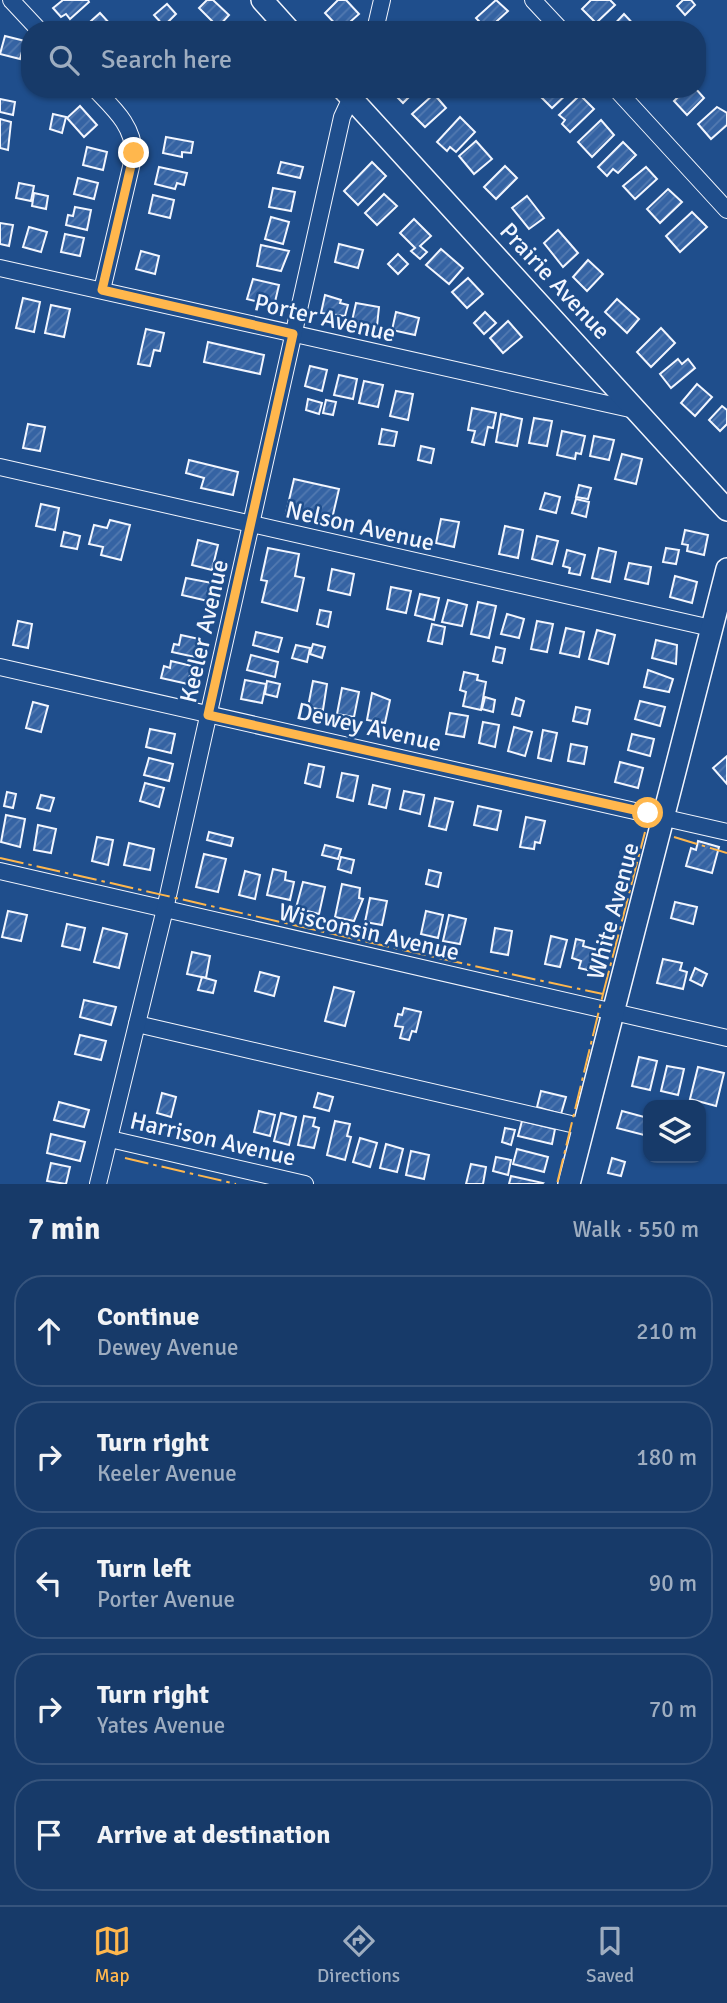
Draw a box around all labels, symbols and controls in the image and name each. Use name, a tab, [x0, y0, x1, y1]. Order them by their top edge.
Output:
search box	[21, 21, 706, 98]
icon: search	[45, 41, 83, 79]
text: Search here	[101, 44, 232, 76]
route end	[118, 137, 149, 168]
street label: Prairie Avenue	[493, 216, 617, 346]
street label: Porter Avenue	[251, 287, 399, 349]
street label: Nelson Avenue	[283, 494, 437, 558]
street label: Keeler Avenue	[173, 557, 235, 705]
street label: Dewey Avenue	[294, 696, 444, 758]
route start	[632, 797, 663, 828]
street label: White Avenue	[580, 839, 646, 983]
street label: Wisconsin Avenue	[276, 897, 462, 967]
map controls	[643, 1100, 706, 1163]
button: layers	[643, 1100, 706, 1163]
street label: Harrison Avenue	[127, 1105, 299, 1173]
text: 7 min	[28, 1211, 100, 1248]
text: Walk · 550 m	[573, 1215, 699, 1244]
text: Continue	[97, 1301, 199, 1333]
icon: ahead	[30, 1312, 68, 1350]
text: 210 m	[636, 1317, 697, 1346]
text: Dewey Avenue	[97, 1333, 238, 1362]
text: Turn right	[97, 1427, 209, 1459]
icon: right	[30, 1438, 68, 1476]
text: 180 m	[636, 1443, 697, 1472]
text: Keeler Avenue	[97, 1459, 237, 1488]
text: Turn left	[97, 1553, 191, 1585]
icon: left	[30, 1564, 68, 1602]
text: 90 m	[649, 1569, 697, 1598]
text: Porter Avenue	[97, 1585, 235, 1614]
text: Turn right	[97, 1679, 209, 1711]
icon: right	[30, 1690, 68, 1728]
text: 70 m	[649, 1695, 697, 1724]
text: Yates Avenue	[97, 1711, 225, 1740]
icon: arrive	[30, 1816, 68, 1854]
text: Arrive at destination	[97, 1819, 330, 1851]
tab: Map	[93, 1922, 131, 1988]
tab: Directions	[317, 1922, 400, 1988]
tab: Saved	[586, 1922, 634, 1988]

